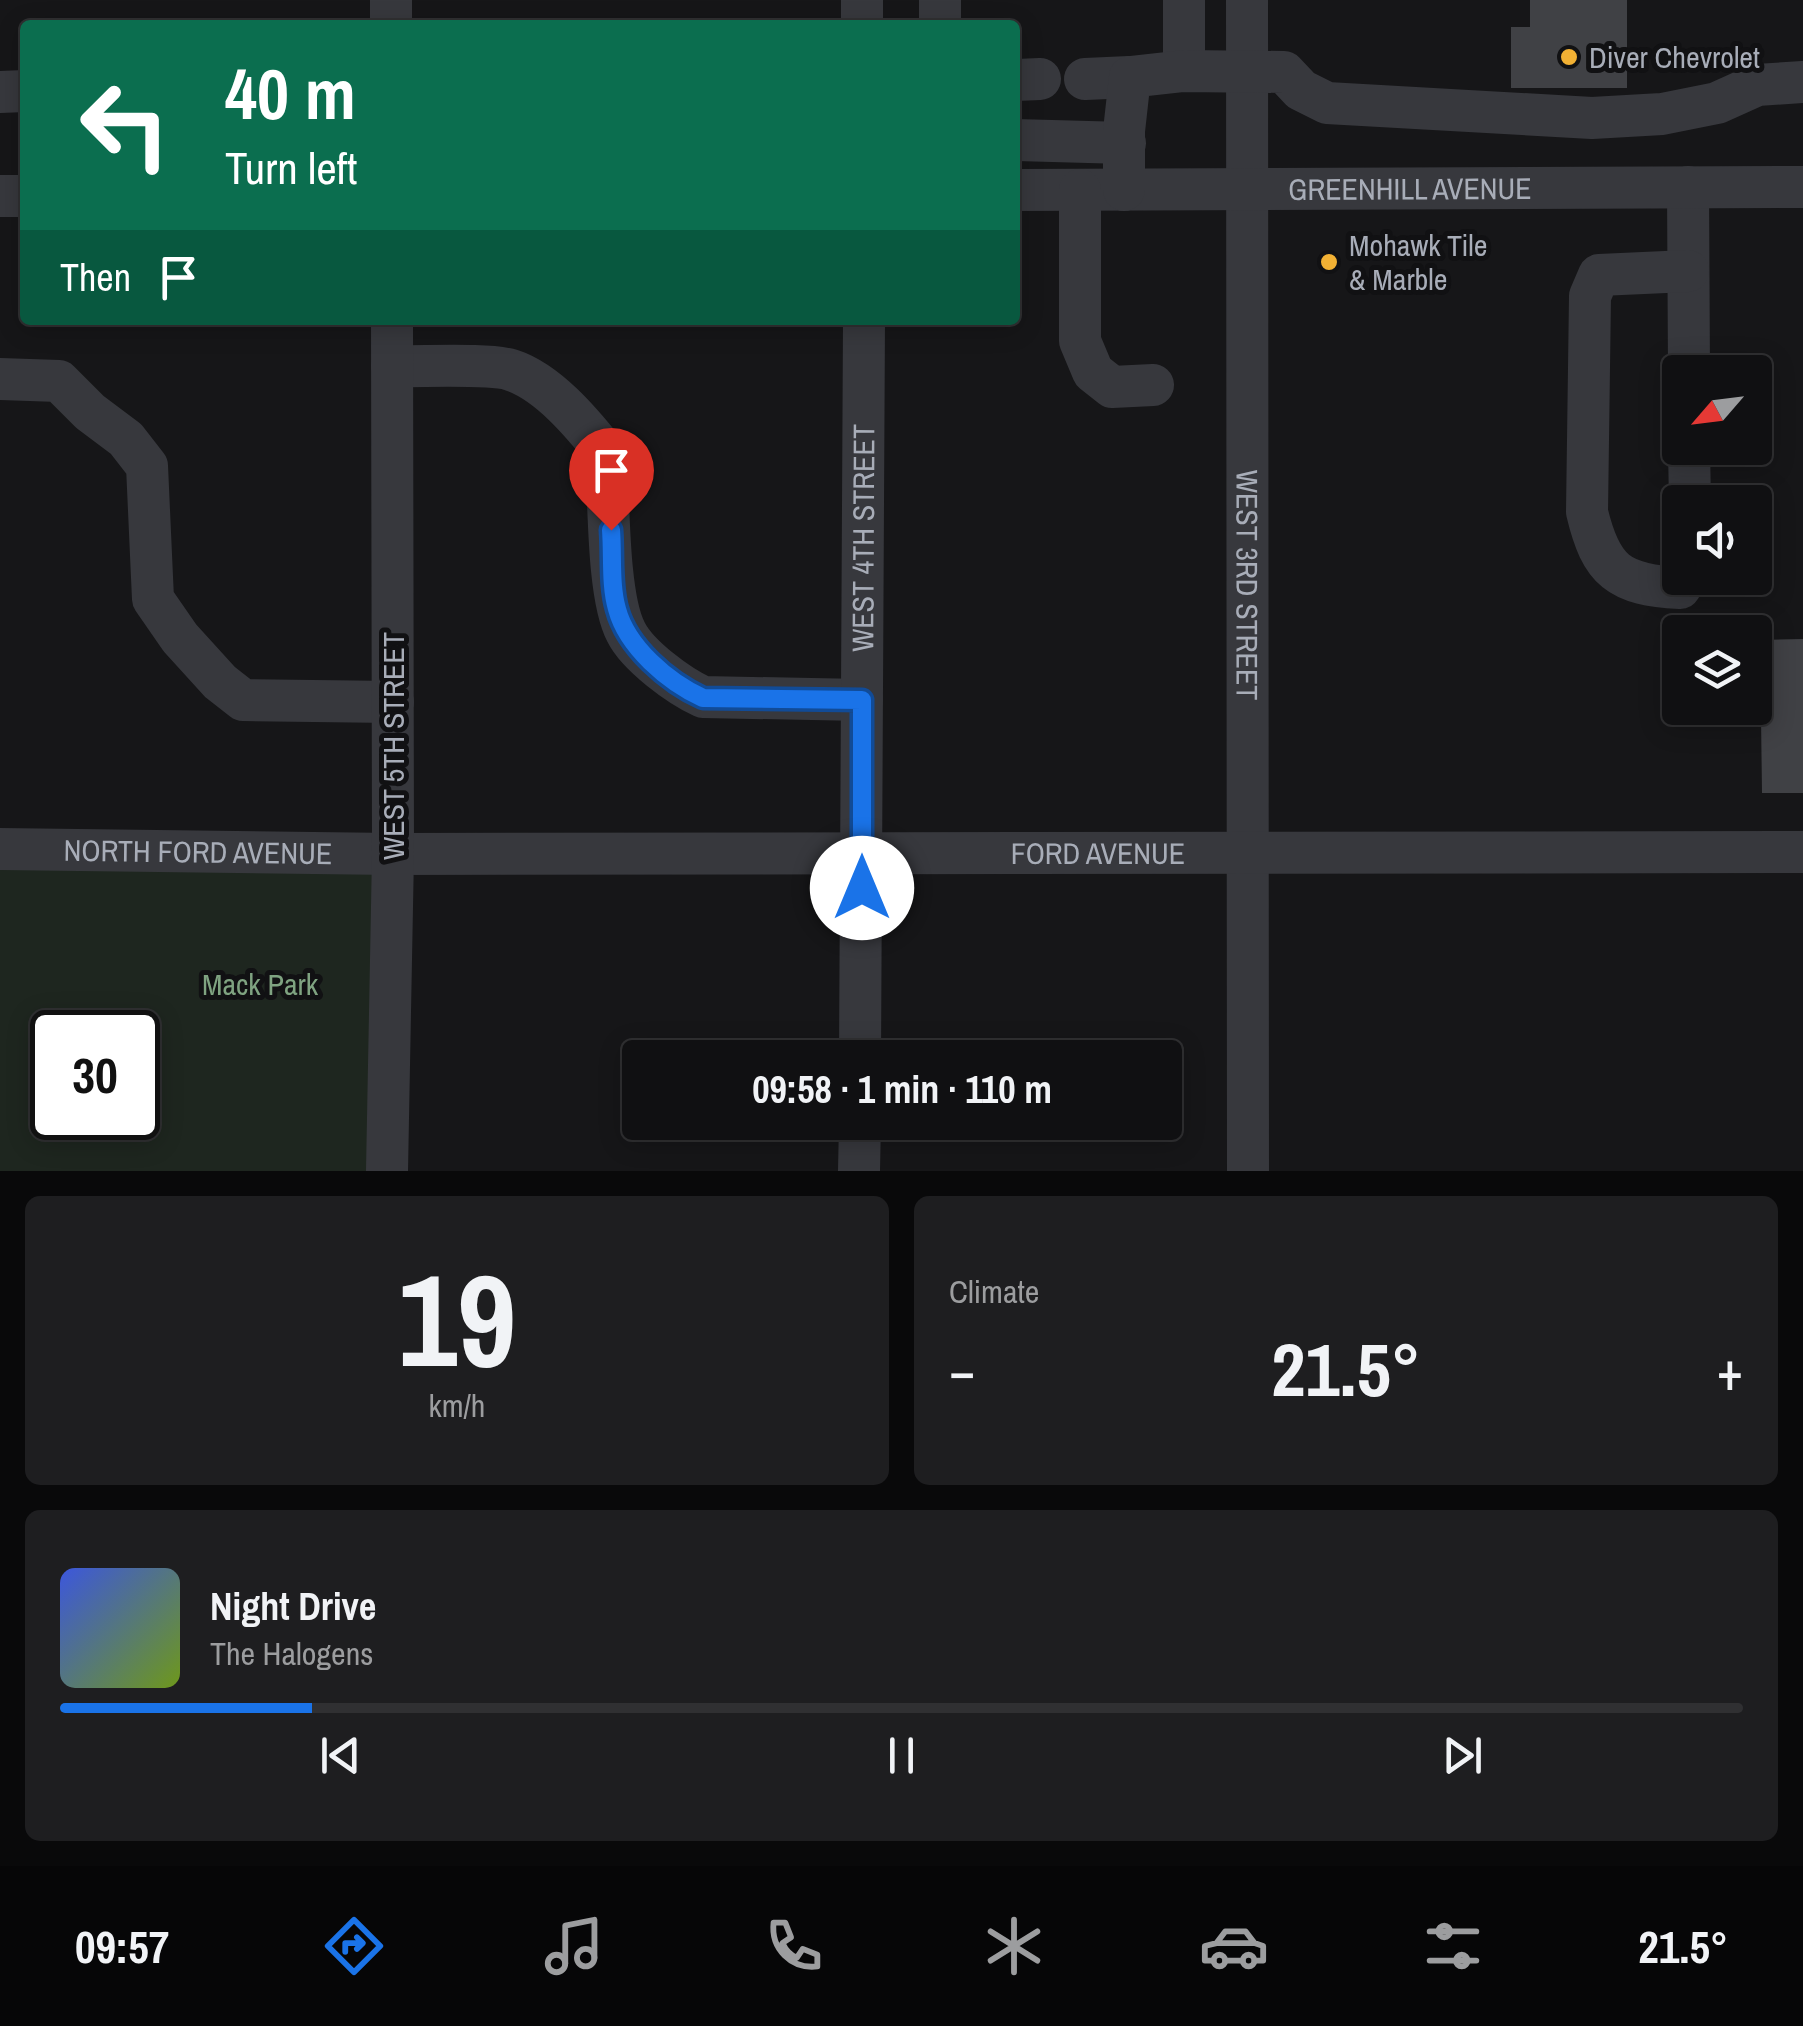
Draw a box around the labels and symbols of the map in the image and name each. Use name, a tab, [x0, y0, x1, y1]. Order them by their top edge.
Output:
place label: Diver Chevrolet	[1589, 37, 1760, 77]
marker: Diver Chevrolet	[1558, 46, 1580, 68]
street label: GREENHILL AVENUE	[1288, 168, 1532, 209]
place label: Mohawk Tile & Marble	[1349, 225, 1487, 299]
marker: Mohawk Tile & Marble	[1318, 251, 1340, 273]
north arrow	[1662, 355, 1772, 465]
street label: WEST 4TH STREET	[842, 424, 883, 652]
pin	[569, 428, 654, 531]
street label: WEST 3RD STREET	[1227, 470, 1268, 700]
street label: WEST 5TH STREET	[373, 632, 413, 860]
street label: NORTH FORD AVENUE	[63, 830, 332, 873]
street label: FORD AVENUE	[1011, 833, 1185, 873]
position arrow	[810, 836, 914, 940]
park label: Mack Park	[202, 964, 319, 1004]
speed limit sign: 30	[30, 1010, 160, 1140]

